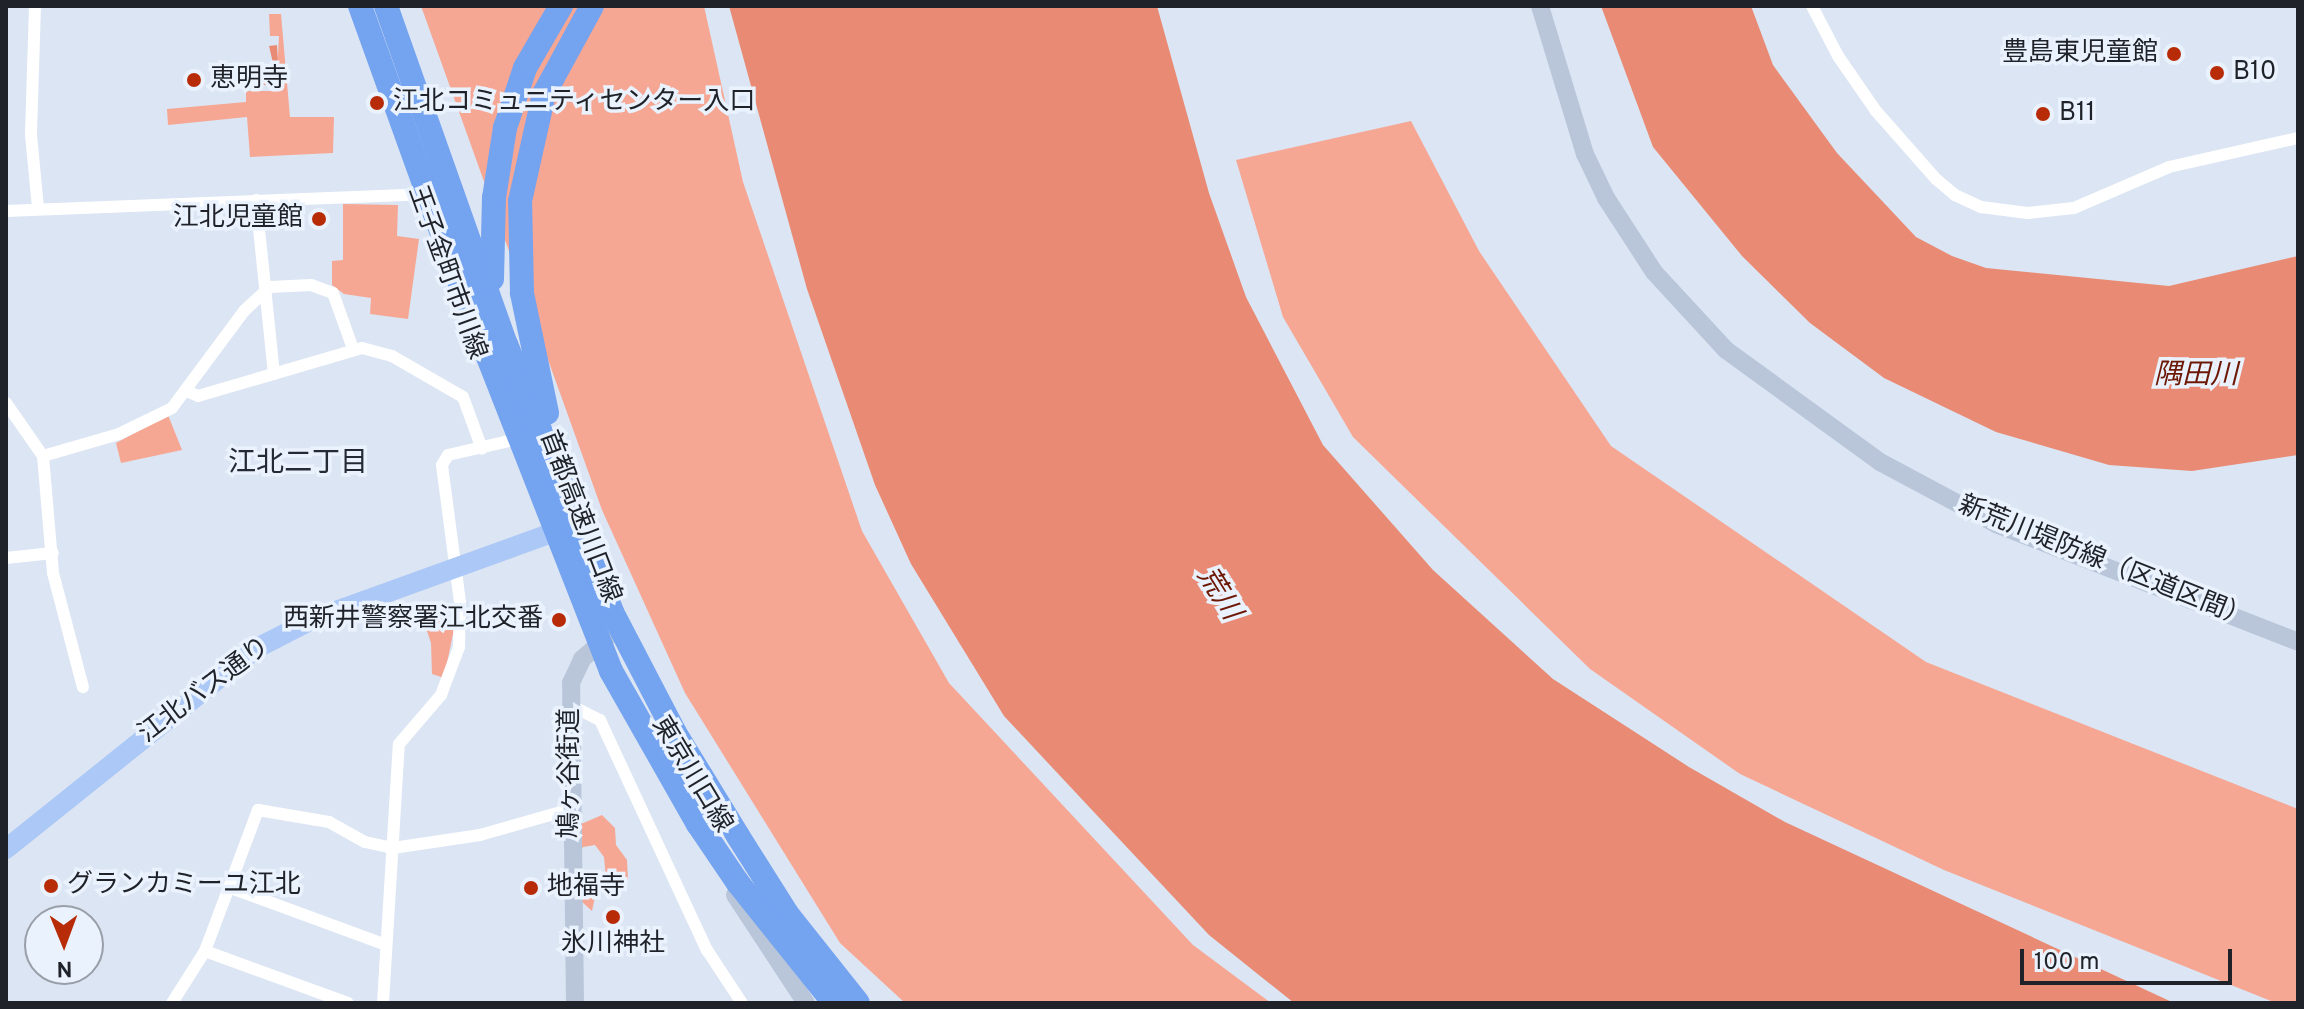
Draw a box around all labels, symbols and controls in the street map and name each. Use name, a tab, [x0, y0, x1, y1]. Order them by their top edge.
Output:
place label: 豊島東児童館	[2002, 38, 2158, 70]
marker: 豊島東児童館	[2165, 45, 2183, 63]
place label: B10	[2233, 57, 2276, 89]
place label: 恵明寺	[210, 64, 288, 96]
marker: B10	[2208, 64, 2226, 82]
marker: 恵明寺	[185, 71, 203, 89]
place label: 江北コミュニティセンター入口	[393, 87, 757, 119]
marker: 江北コミュニティセンター入口	[368, 94, 386, 112]
place label: B11	[2059, 98, 2095, 130]
marker: B11	[2034, 105, 2052, 123]
street label: 王子金町市川線	[400, 182, 492, 364]
place label: 江北児童館	[173, 203, 303, 235]
marker: 江北児童館	[310, 210, 328, 228]
water label: 隅田川	[2154, 359, 2238, 393]
street label: 首都高速川口線	[532, 426, 626, 608]
district label: 江北二丁目	[228, 447, 368, 481]
street label: 新荒川堤防線（区道区間）	[1954, 490, 2254, 636]
water label: 荒川	[1189, 561, 1247, 627]
place label: 西新井警察署江北交番	[283, 604, 543, 636]
marker: 西新井警察署江北交番	[550, 611, 568, 629]
street label: 江北バス通り	[133, 632, 277, 750]
street label: 鳩ヶ谷街道	[555, 708, 587, 838]
street label: 東京川口線	[644, 711, 738, 839]
place label: グランカミーユ江北	[67, 870, 301, 902]
place label: 地福寺	[547, 872, 625, 904]
marker: グランカミーユ江北	[42, 877, 60, 895]
marker: 地福寺	[522, 879, 540, 897]
north arrow	[24, 905, 104, 985]
marker: 氷川神社	[604, 908, 622, 926]
place label: 氷川神社	[561, 929, 665, 961]
scale bar	[2024, 933, 2236, 983]
text: 100 m	[2034, 948, 2100, 978]
text: N	[56, 954, 73, 981]

